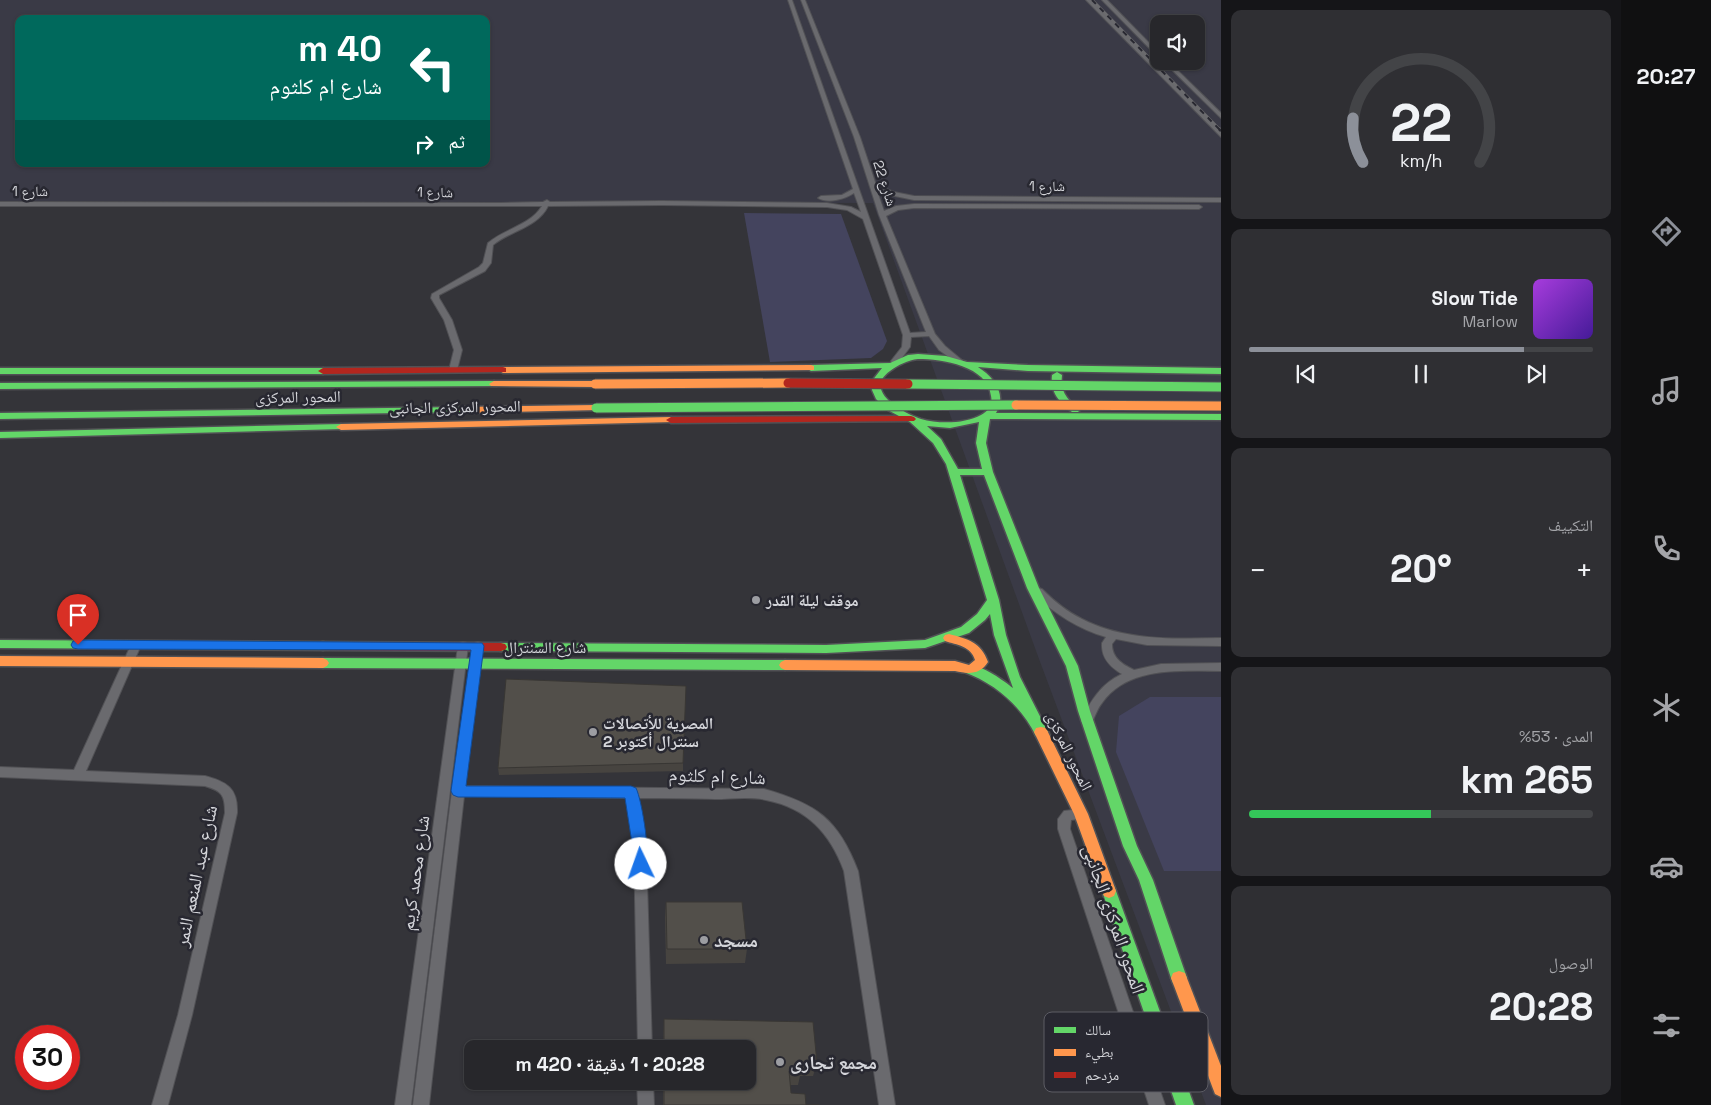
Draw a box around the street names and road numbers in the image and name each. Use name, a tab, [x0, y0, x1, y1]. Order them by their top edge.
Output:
street label: شارع 22	[868, 158, 901, 208]
street label: شارع 1	[1029, 177, 1065, 196]
street label: شارع 1	[12, 182, 48, 201]
street label: شارع 1	[417, 183, 453, 202]
street label: المحور المركزى	[255, 386, 341, 408]
street label: المحور المركزى الجانبى	[389, 395, 521, 419]
street label: شارع السنترال	[504, 637, 586, 658]
street label: المحور المركزى	[1041, 708, 1097, 794]
street label: شارع ام كلثوم	[668, 762, 766, 791]
street label: شارع عبد المنعم النمر	[169, 803, 223, 950]
street label: شارع محمد كريم	[395, 814, 435, 932]
street label: المحور المركزى الجانبى	[1077, 841, 1151, 997]

